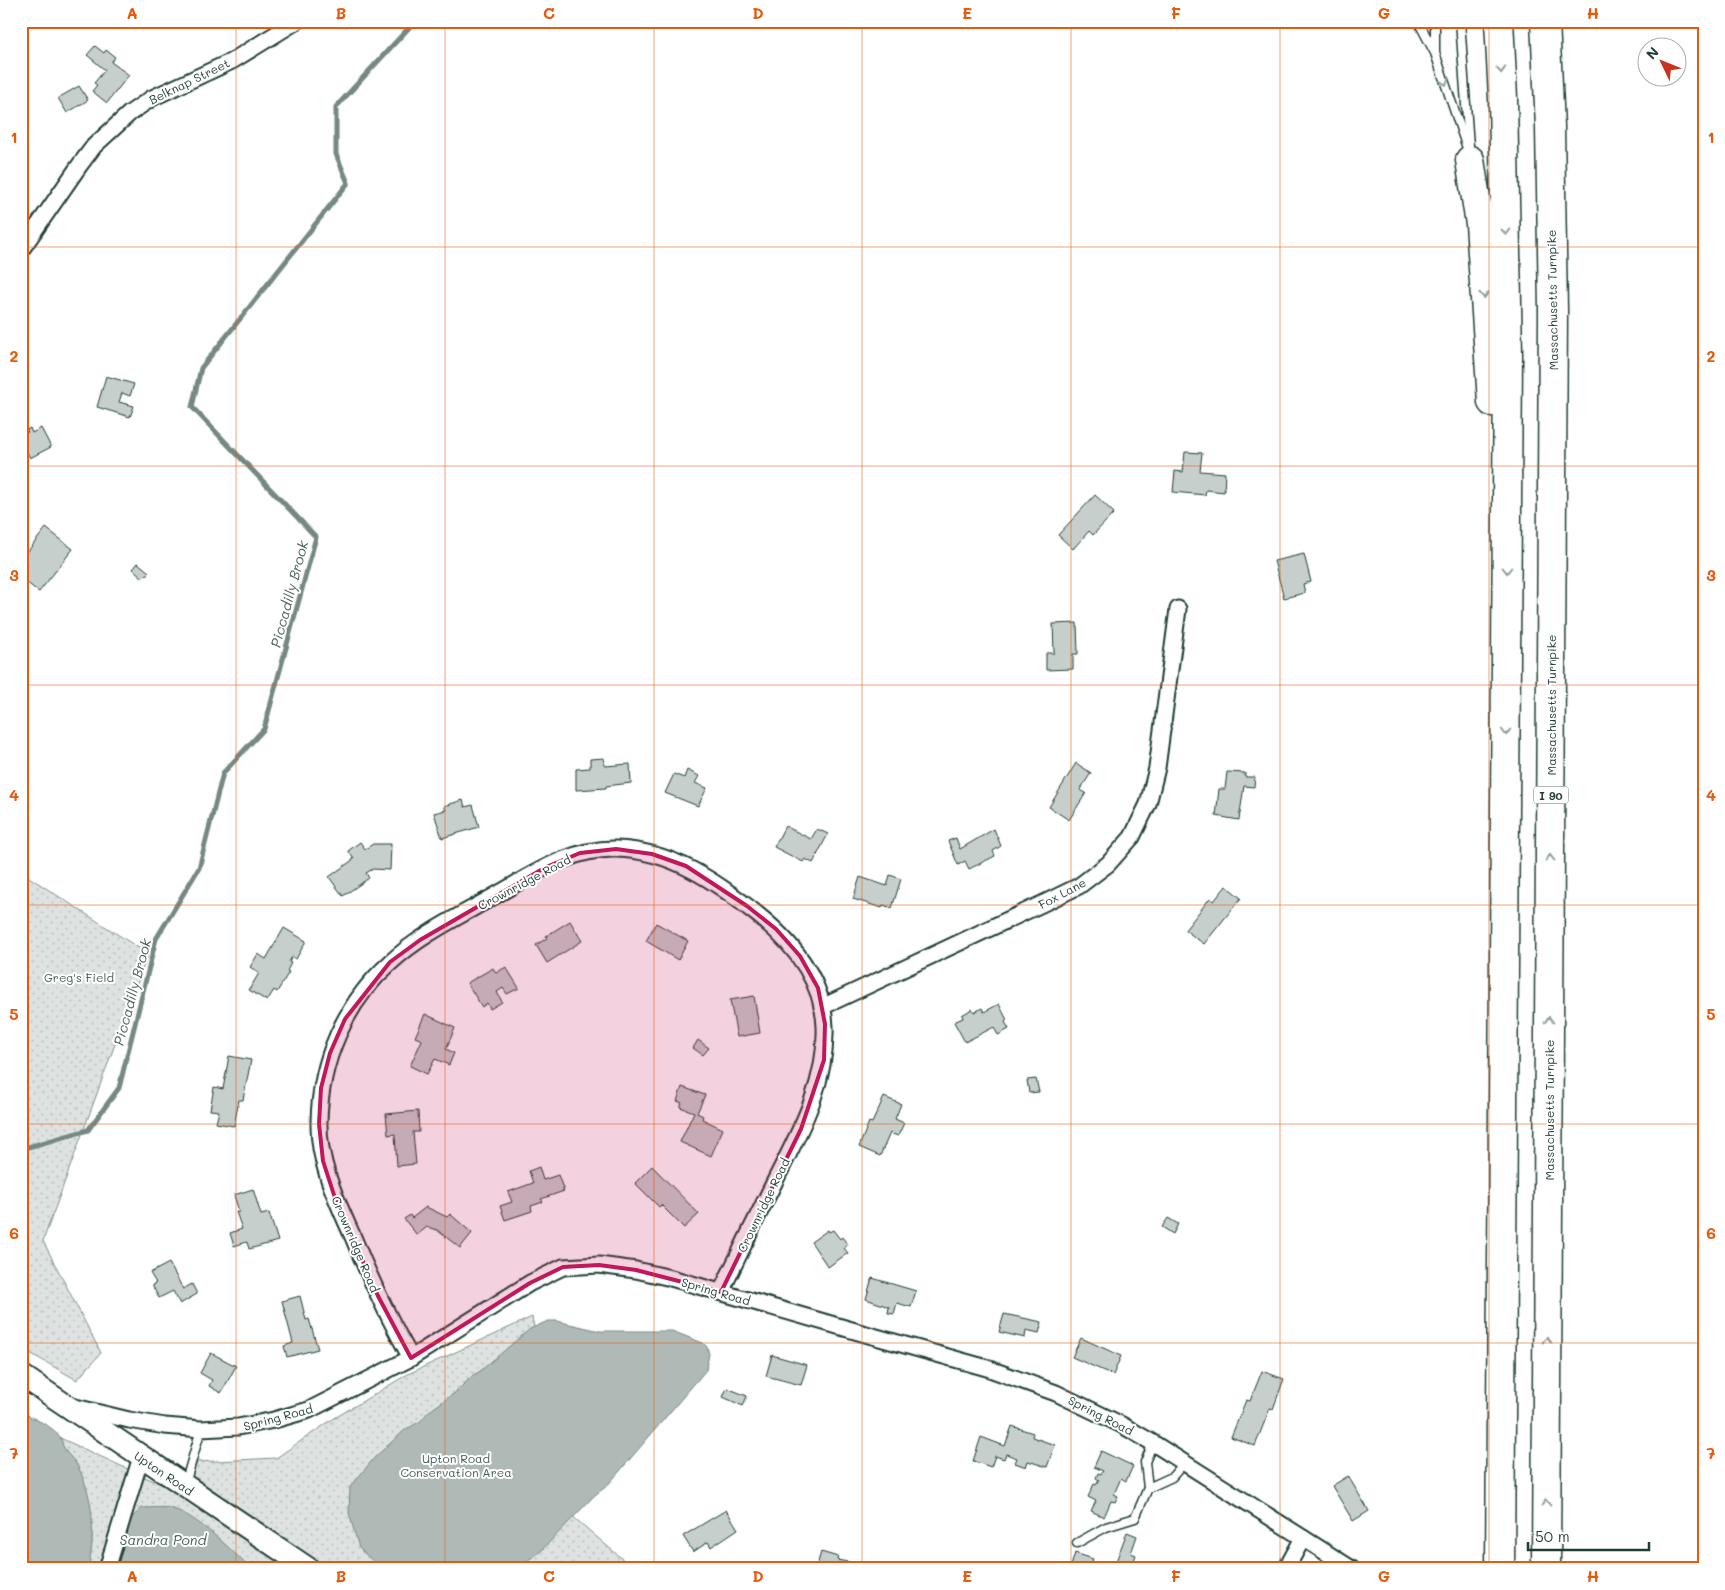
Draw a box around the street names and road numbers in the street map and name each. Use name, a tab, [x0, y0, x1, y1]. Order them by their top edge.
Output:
street label: Belknap Street	[146, 55, 232, 107]
street label: Massachusetts Turnpike	[1543, 229, 1561, 371]
street label: Massachusetts Turnpike	[1543, 635, 1559, 775]
road number: I 90	[1534, 786, 1568, 804]
street label: Crownridge Road	[475, 851, 574, 913]
street label: Fox Lane	[1035, 874, 1089, 912]
street label: Massachusetts Turnpike	[1541, 1040, 1557, 1180]
street label: Crownridge Road	[733, 1155, 793, 1255]
street label: Crownridge Road	[328, 1193, 384, 1295]
street label: Spring Road	[680, 1273, 753, 1309]
street label: Spring Road	[1066, 1392, 1137, 1438]
street label: Spring Road	[242, 1400, 315, 1434]
street label: Upton Road	[131, 1447, 197, 1499]

